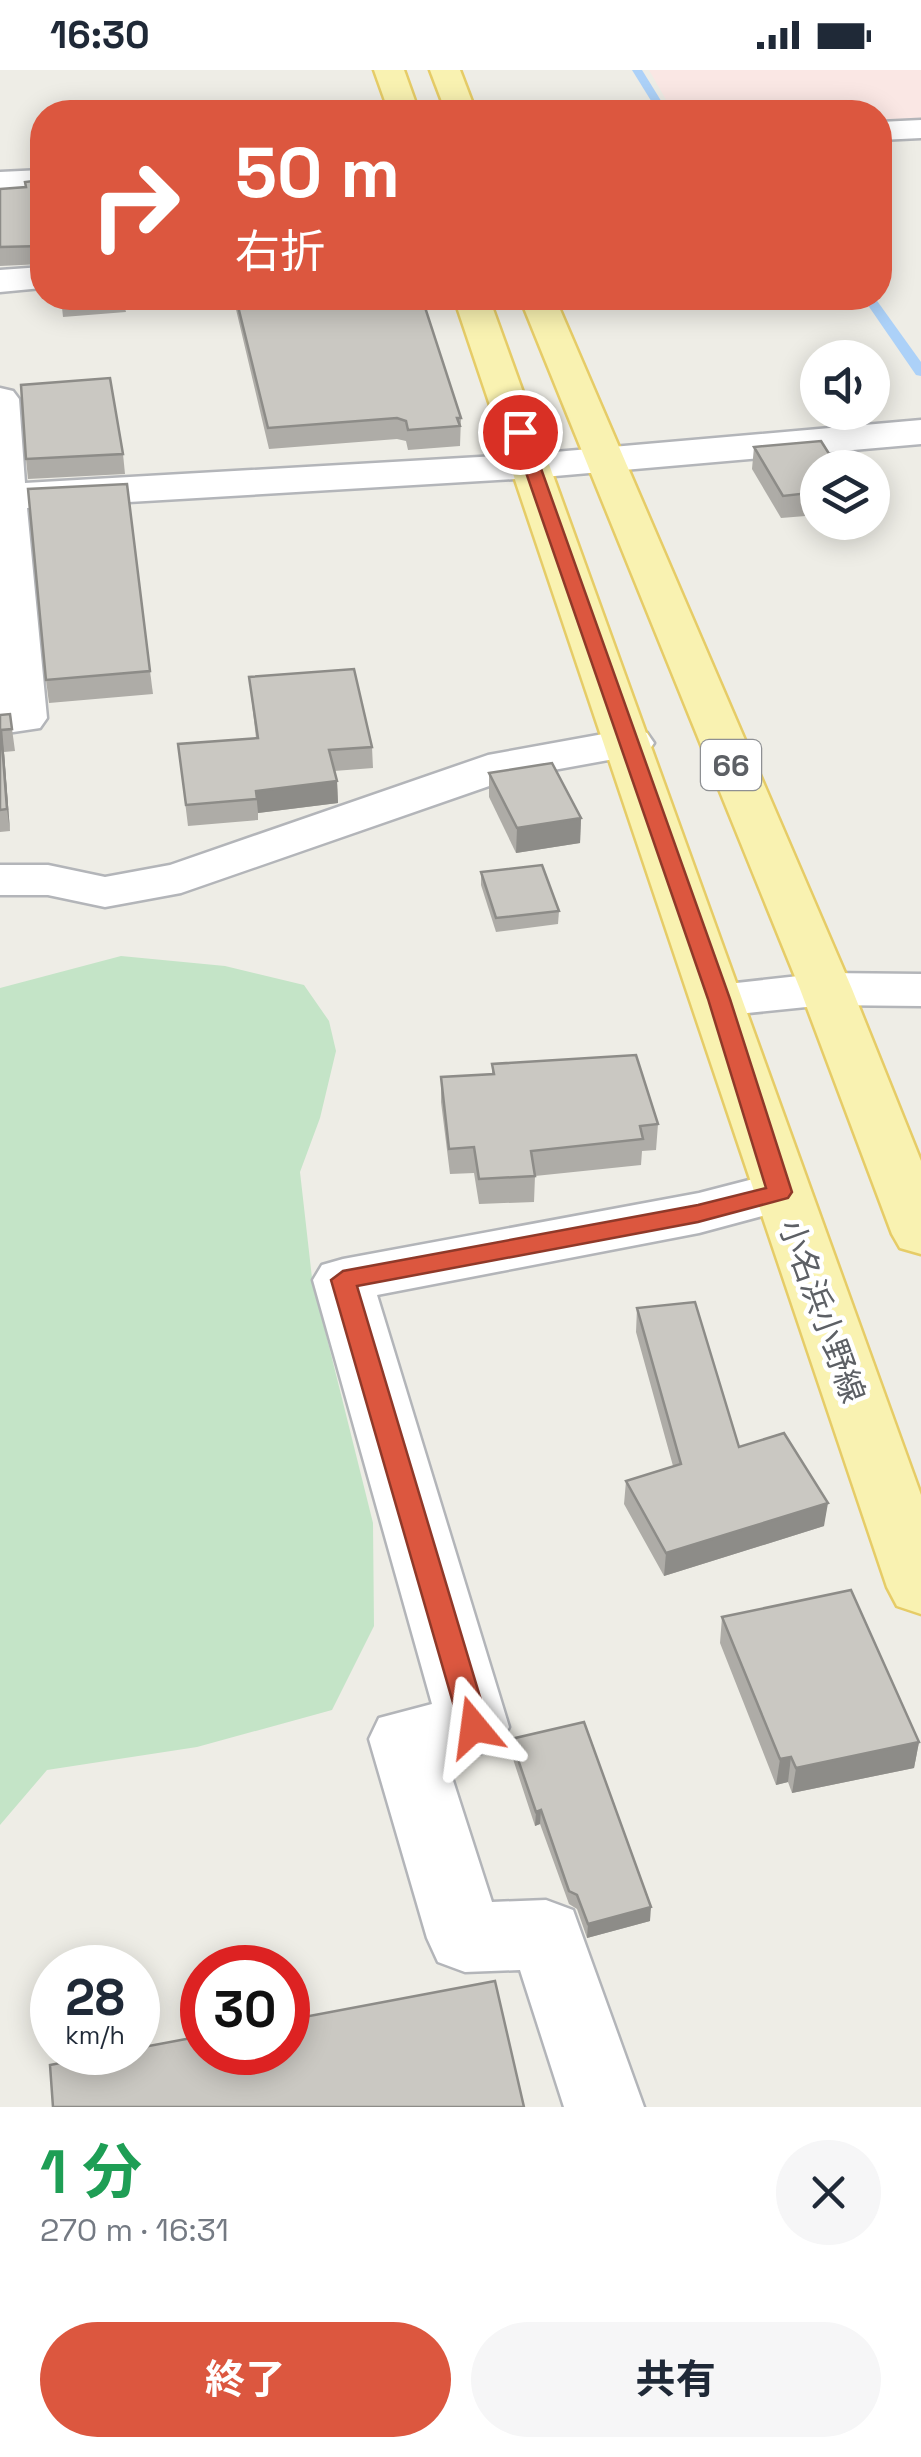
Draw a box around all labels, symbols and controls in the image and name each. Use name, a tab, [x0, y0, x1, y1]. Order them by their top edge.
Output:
text: 16:30	[50, 11, 150, 59]
text: 50 m	[235, 128, 400, 217]
icon: right	[70, 140, 200, 270]
text: 右折	[235, 223, 325, 280]
map controls	[800, 340, 890, 540]
button: sound	[800, 340, 890, 430]
pin	[478, 390, 563, 475]
icon: arrive	[493, 405, 548, 460]
button: layers	[800, 450, 890, 540]
road number: 66	[701, 740, 761, 790]
street label: 小名浜小野線	[770, 1214, 874, 1408]
position arrow	[422, 1675, 526, 1779]
speed limit sign: 30	[180, 1945, 310, 2075]
text: 28	[65, 1966, 125, 2030]
text: km/h	[65, 2019, 125, 2051]
text: 1 分	[40, 2134, 142, 2211]
button: close	[776, 2140, 881, 2245]
text: 270 m · 16:31	[40, 2210, 229, 2250]
button: 終了	[40, 2322, 451, 2437]
button: 共有	[471, 2322, 881, 2437]

